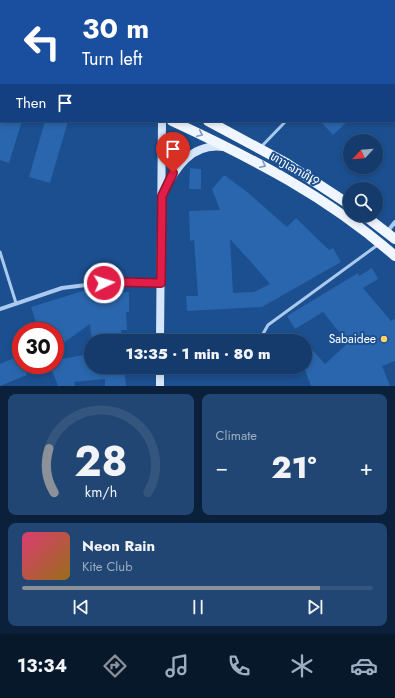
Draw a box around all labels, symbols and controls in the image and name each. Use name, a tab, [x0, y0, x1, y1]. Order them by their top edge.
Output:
text: 30 m	[82, 8, 149, 49]
icon: left	[16, 16, 68, 68]
text: Turn left	[82, 46, 142, 72]
text: Then	[16, 92, 46, 114]
icon: arrive	[54, 92, 76, 114]
one-way arrow	[196, 129, 204, 137]
pin	[156, 132, 190, 173]
north arrow	[343, 134, 383, 174]
map controls	[343, 134, 383, 222]
icon: arrive	[162, 138, 184, 160]
street label: ທາງເລກທີ 9	[267, 148, 323, 190]
one-way arrow	[259, 160, 267, 168]
button: search	[343, 182, 383, 222]
position arrow	[83, 262, 125, 304]
speed limit sign: 30	[12, 322, 64, 374]
place label: Sabaidee	[329, 330, 376, 348]
marker: Sabaidee	[379, 334, 389, 344]
text: 13:35 · 1 min · 80 m	[126, 343, 270, 365]
text: Climate	[216, 426, 257, 445]
text: 28	[74, 430, 127, 491]
text: 21°	[271, 446, 317, 489]
text: −	[216, 451, 228, 483]
text: +	[359, 451, 373, 483]
text: km/h	[85, 481, 117, 501]
text: Neon Rain	[82, 535, 155, 557]
text: Kite Club	[82, 557, 133, 576]
icon: previous	[70, 596, 92, 618]
icon: pause	[187, 596, 209, 618]
icon: next	[304, 596, 326, 618]
icon: directions	[101, 652, 129, 680]
icon: music	[163, 652, 191, 680]
icon: phone	[225, 652, 253, 680]
icon: climate	[288, 652, 316, 680]
icon: car	[350, 652, 378, 680]
text: 13:34	[17, 653, 67, 679]

